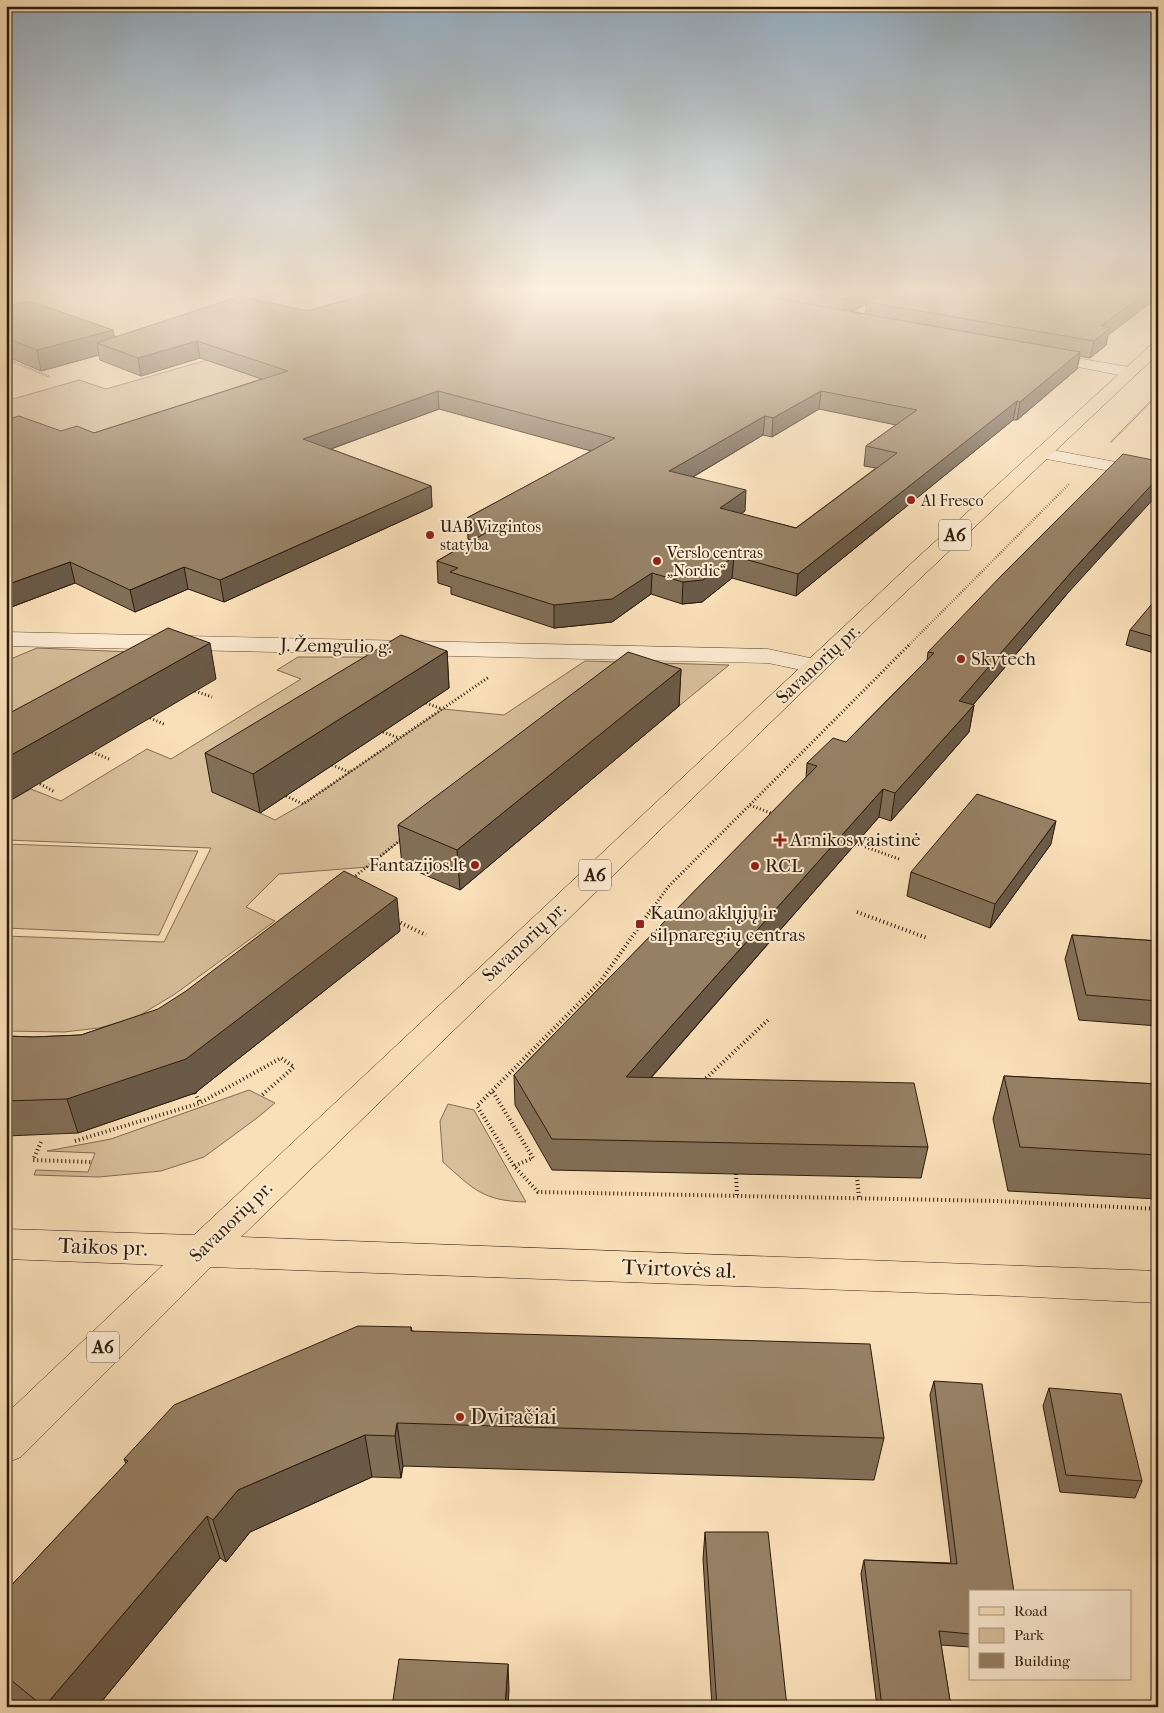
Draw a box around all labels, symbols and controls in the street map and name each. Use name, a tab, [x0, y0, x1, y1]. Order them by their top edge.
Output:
place label: Al Fresco	[920, 491, 984, 510]
marker: Al Fresco	[905, 494, 917, 506]
place label: UAB Vizgintos statyba	[440, 517, 541, 554]
road number: A6	[939, 520, 971, 550]
marker: UAB Vizgintos statyba	[424, 529, 436, 541]
place label: Verslo centras „Nordic“	[666, 543, 763, 580]
marker: Verslo centras „Nordic“	[651, 555, 663, 567]
street label: Savanorių pr.	[772, 620, 864, 708]
street label: J. Žemgulio g.	[278, 633, 392, 658]
place label: Skytech	[971, 648, 1036, 670]
marker: Skytech	[955, 653, 967, 665]
place label: Arnikos vaistinė	[789, 829, 921, 851]
marker: Arnikos vaistinė	[774, 834, 786, 846]
place label: Fantazijos.lt	[369, 854, 465, 876]
place label: RCL	[765, 855, 803, 877]
marker: Fantazijos.lt	[469, 859, 481, 871]
road number: A6	[579, 860, 611, 890]
marker: RCL	[749, 860, 761, 872]
street label: Savanorių pr.	[478, 898, 570, 986]
place label: Kauno aklųjų ir silpnaregių centras	[650, 902, 805, 946]
marker: Kauno aklųjų ir silpnaregių centras	[634, 918, 646, 930]
street label: Savanorių pr.	[185, 1177, 277, 1267]
street label: Taikos pr.	[58, 1232, 148, 1262]
street label: Tvirtovės al.	[621, 1254, 737, 1284]
road number: A6	[87, 1331, 119, 1362]
place label: Dviračiai	[470, 1404, 557, 1430]
marker: Dviračiai	[454, 1411, 466, 1423]
legend	[969, 1590, 1132, 1680]
text: Road	[1014, 1602, 1048, 1620]
text: Park	[1014, 1626, 1044, 1644]
text: Building	[1014, 1652, 1071, 1670]

